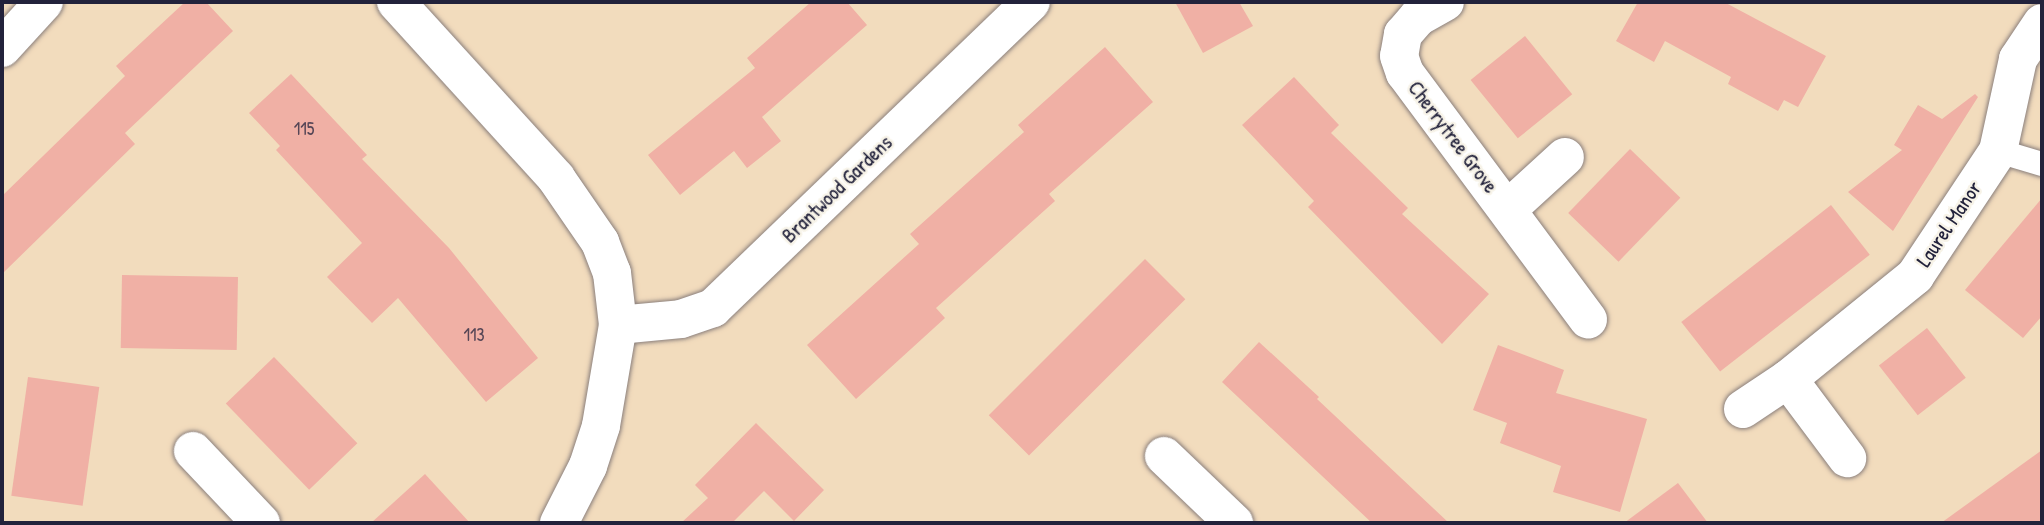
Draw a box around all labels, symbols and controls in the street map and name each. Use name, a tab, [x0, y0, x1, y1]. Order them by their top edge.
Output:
street label: Cherrytree Grove	[1403, 76, 1503, 198]
house number: 115	[294, 118, 314, 140]
street label: Brantwood Gardens	[777, 130, 897, 248]
street label: Laurel Manor	[1911, 176, 1987, 272]
house number: 113	[463, 324, 485, 346]

